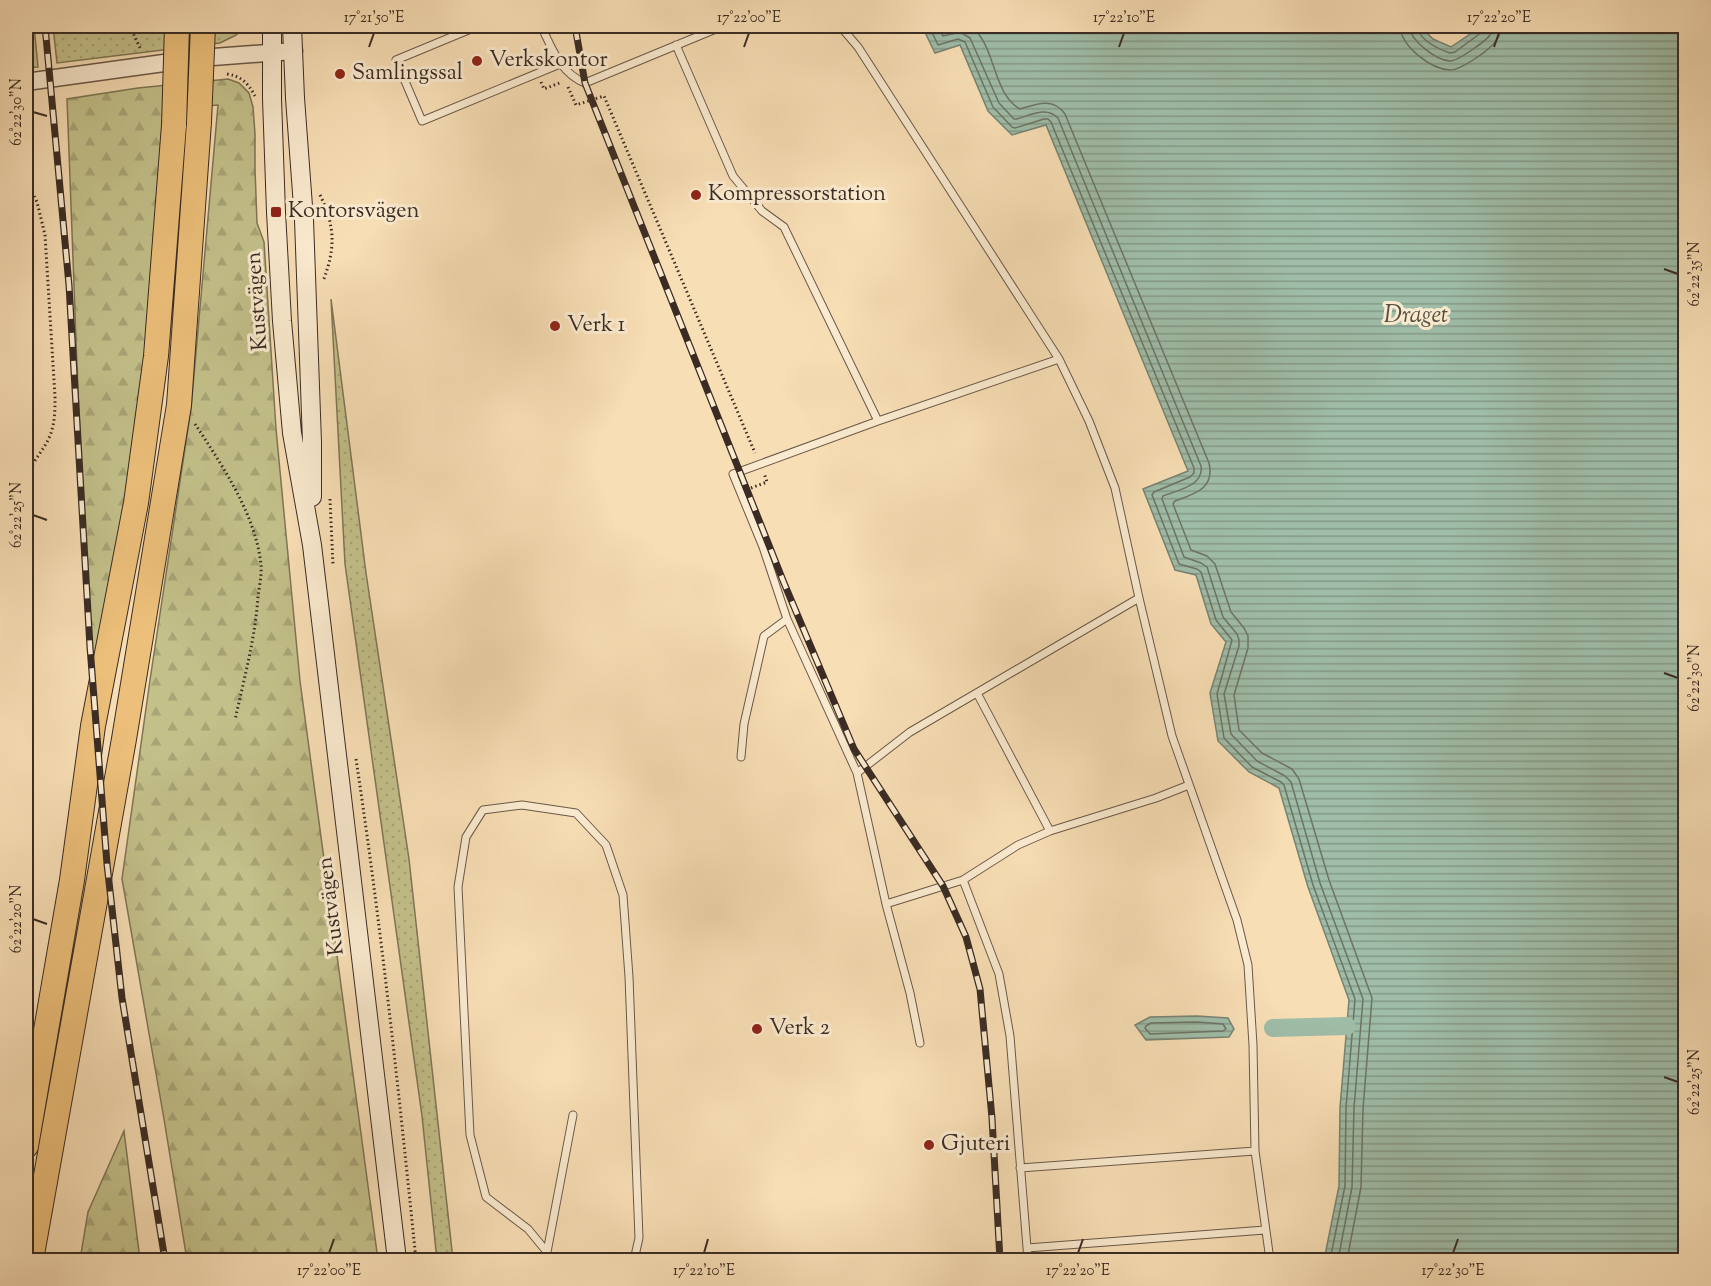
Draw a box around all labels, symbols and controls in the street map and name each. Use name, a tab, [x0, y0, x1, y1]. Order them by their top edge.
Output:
text: 17°21'50"E	[344, 8, 404, 29]
text: 17°22'00"E	[717, 8, 781, 29]
text: 17°22'10"E	[1093, 8, 1155, 29]
text: 17°22'20"E	[1467, 8, 1531, 29]
place label: Verkskontor	[489, 45, 608, 77]
marker: Verkskontor	[470, 54, 484, 68]
place label: Samlingssal	[352, 58, 463, 90]
marker: Samlingssal	[333, 67, 347, 81]
text: 62°22'30"N	[7, 78, 28, 146]
place label: Kompressorstation	[708, 179, 886, 211]
marker: Kompressorstation	[689, 188, 703, 202]
place label: Kontorsvägen	[288, 196, 419, 228]
marker: Kontorsvägen	[269, 205, 283, 219]
text: 62°22'35"N	[1685, 241, 1706, 307]
street label: Kustvägen	[239, 250, 277, 352]
water label: Draget	[1384, 299, 1448, 333]
place label: Verk 1	[567, 310, 626, 342]
marker: Verk 1	[548, 319, 562, 333]
text: 62°22'25"N	[7, 482, 28, 548]
text: 62°22'30"N	[1685, 644, 1706, 712]
street label: Kustvägen	[310, 855, 354, 957]
text: 62°22'20"N	[7, 885, 28, 953]
place label: Verk 2	[769, 1013, 830, 1045]
marker: Verk 2	[750, 1022, 764, 1036]
text: 62°22'25"N	[1685, 1049, 1706, 1115]
place label: Gjuteri	[941, 1129, 1010, 1161]
marker: Gjuteri	[922, 1138, 936, 1152]
text: 17°22'00"E	[297, 1261, 361, 1282]
text: 17°22'10"E	[673, 1261, 735, 1282]
text: 17°22'20"E	[1046, 1261, 1110, 1282]
text: 17°22'30"E	[1422, 1261, 1484, 1282]

